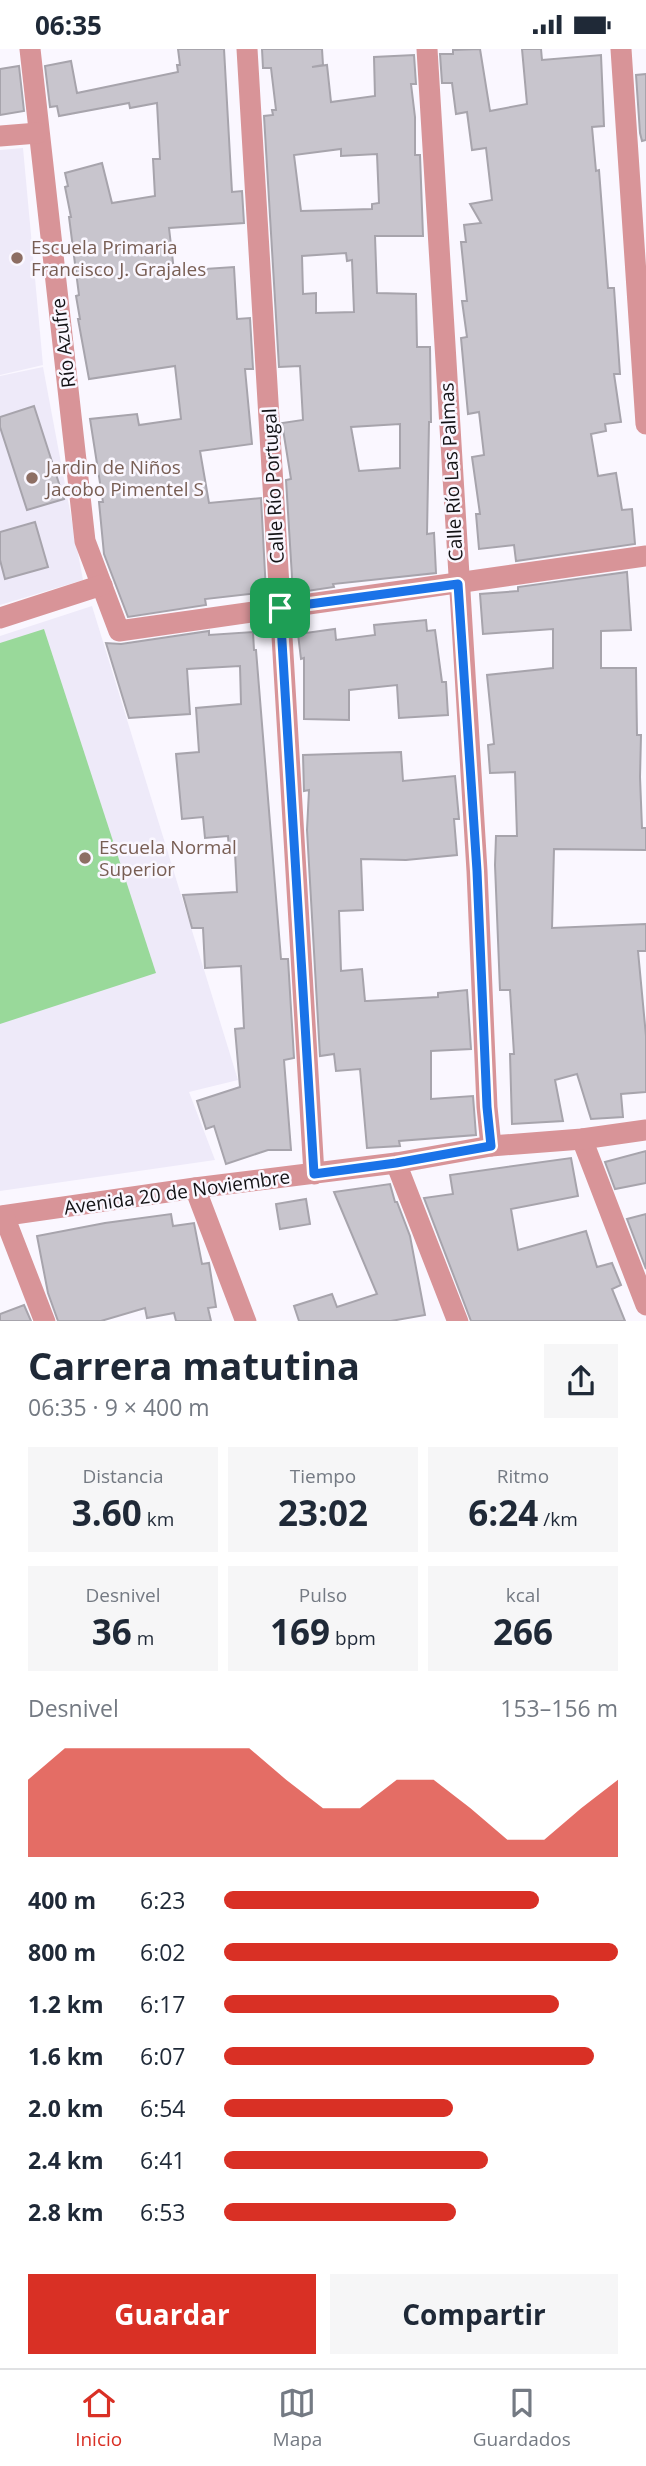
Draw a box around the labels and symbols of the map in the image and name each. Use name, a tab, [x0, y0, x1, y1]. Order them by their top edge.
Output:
place label: Escuela Primaria Francisco J. Grajales	[31, 234, 206, 282]
marker: Escuela Primaria Francisco J. Grajales	[9, 250, 25, 266]
street label: Río Azufre	[45, 297, 81, 389]
street label: Calle Río Las Palmas	[433, 382, 469, 562]
street label: Calle Río Portugal	[256, 408, 290, 564]
place label: Jardin de Niños Jacobo Pimentel S	[44, 454, 204, 502]
marker: Jardin de Niños Jacobo Pimentel S	[24, 470, 40, 486]
pin	[250, 578, 310, 638]
place label: Escuela Normal Superior	[99, 834, 237, 882]
marker: Escuela Normal Superior	[77, 850, 93, 866]
street label: Avenida 20 de Noviembre	[62, 1163, 292, 1221]

